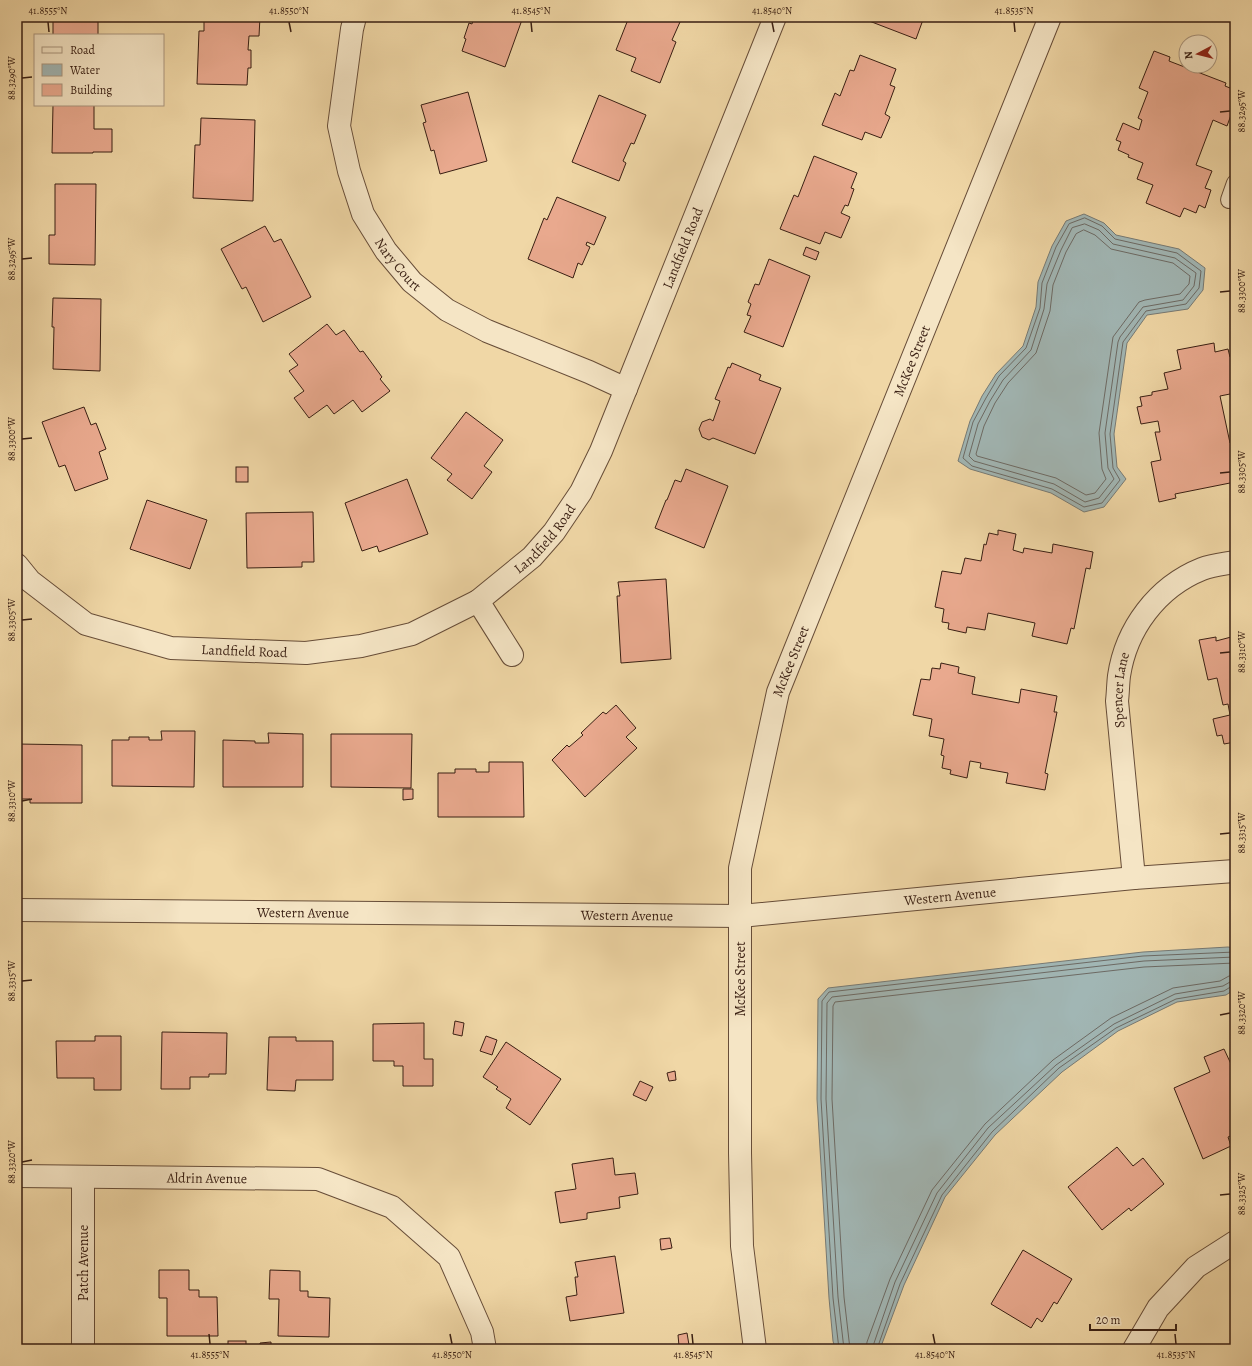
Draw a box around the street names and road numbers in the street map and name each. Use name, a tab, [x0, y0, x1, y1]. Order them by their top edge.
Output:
street label: Landfield Road	[658, 204, 708, 291]
street label: Nary Court	[370, 234, 426, 296]
street label: McKee Street	[889, 322, 934, 399]
street label: Landfield Road	[510, 500, 580, 578]
street label: McKee Street	[767, 622, 813, 700]
street label: Landfield Road	[201, 640, 288, 662]
street label: Spencer Lane	[1107, 649, 1134, 729]
street label: Western Avenue	[902, 882, 997, 910]
street label: Western Avenue	[256, 902, 349, 922]
street label: Western Avenue	[580, 905, 673, 925]
street label: McKee Street	[731, 941, 750, 1017]
street label: Aldrin Avenue	[166, 1168, 247, 1188]
street label: Patch Avenue	[74, 1225, 93, 1301]

